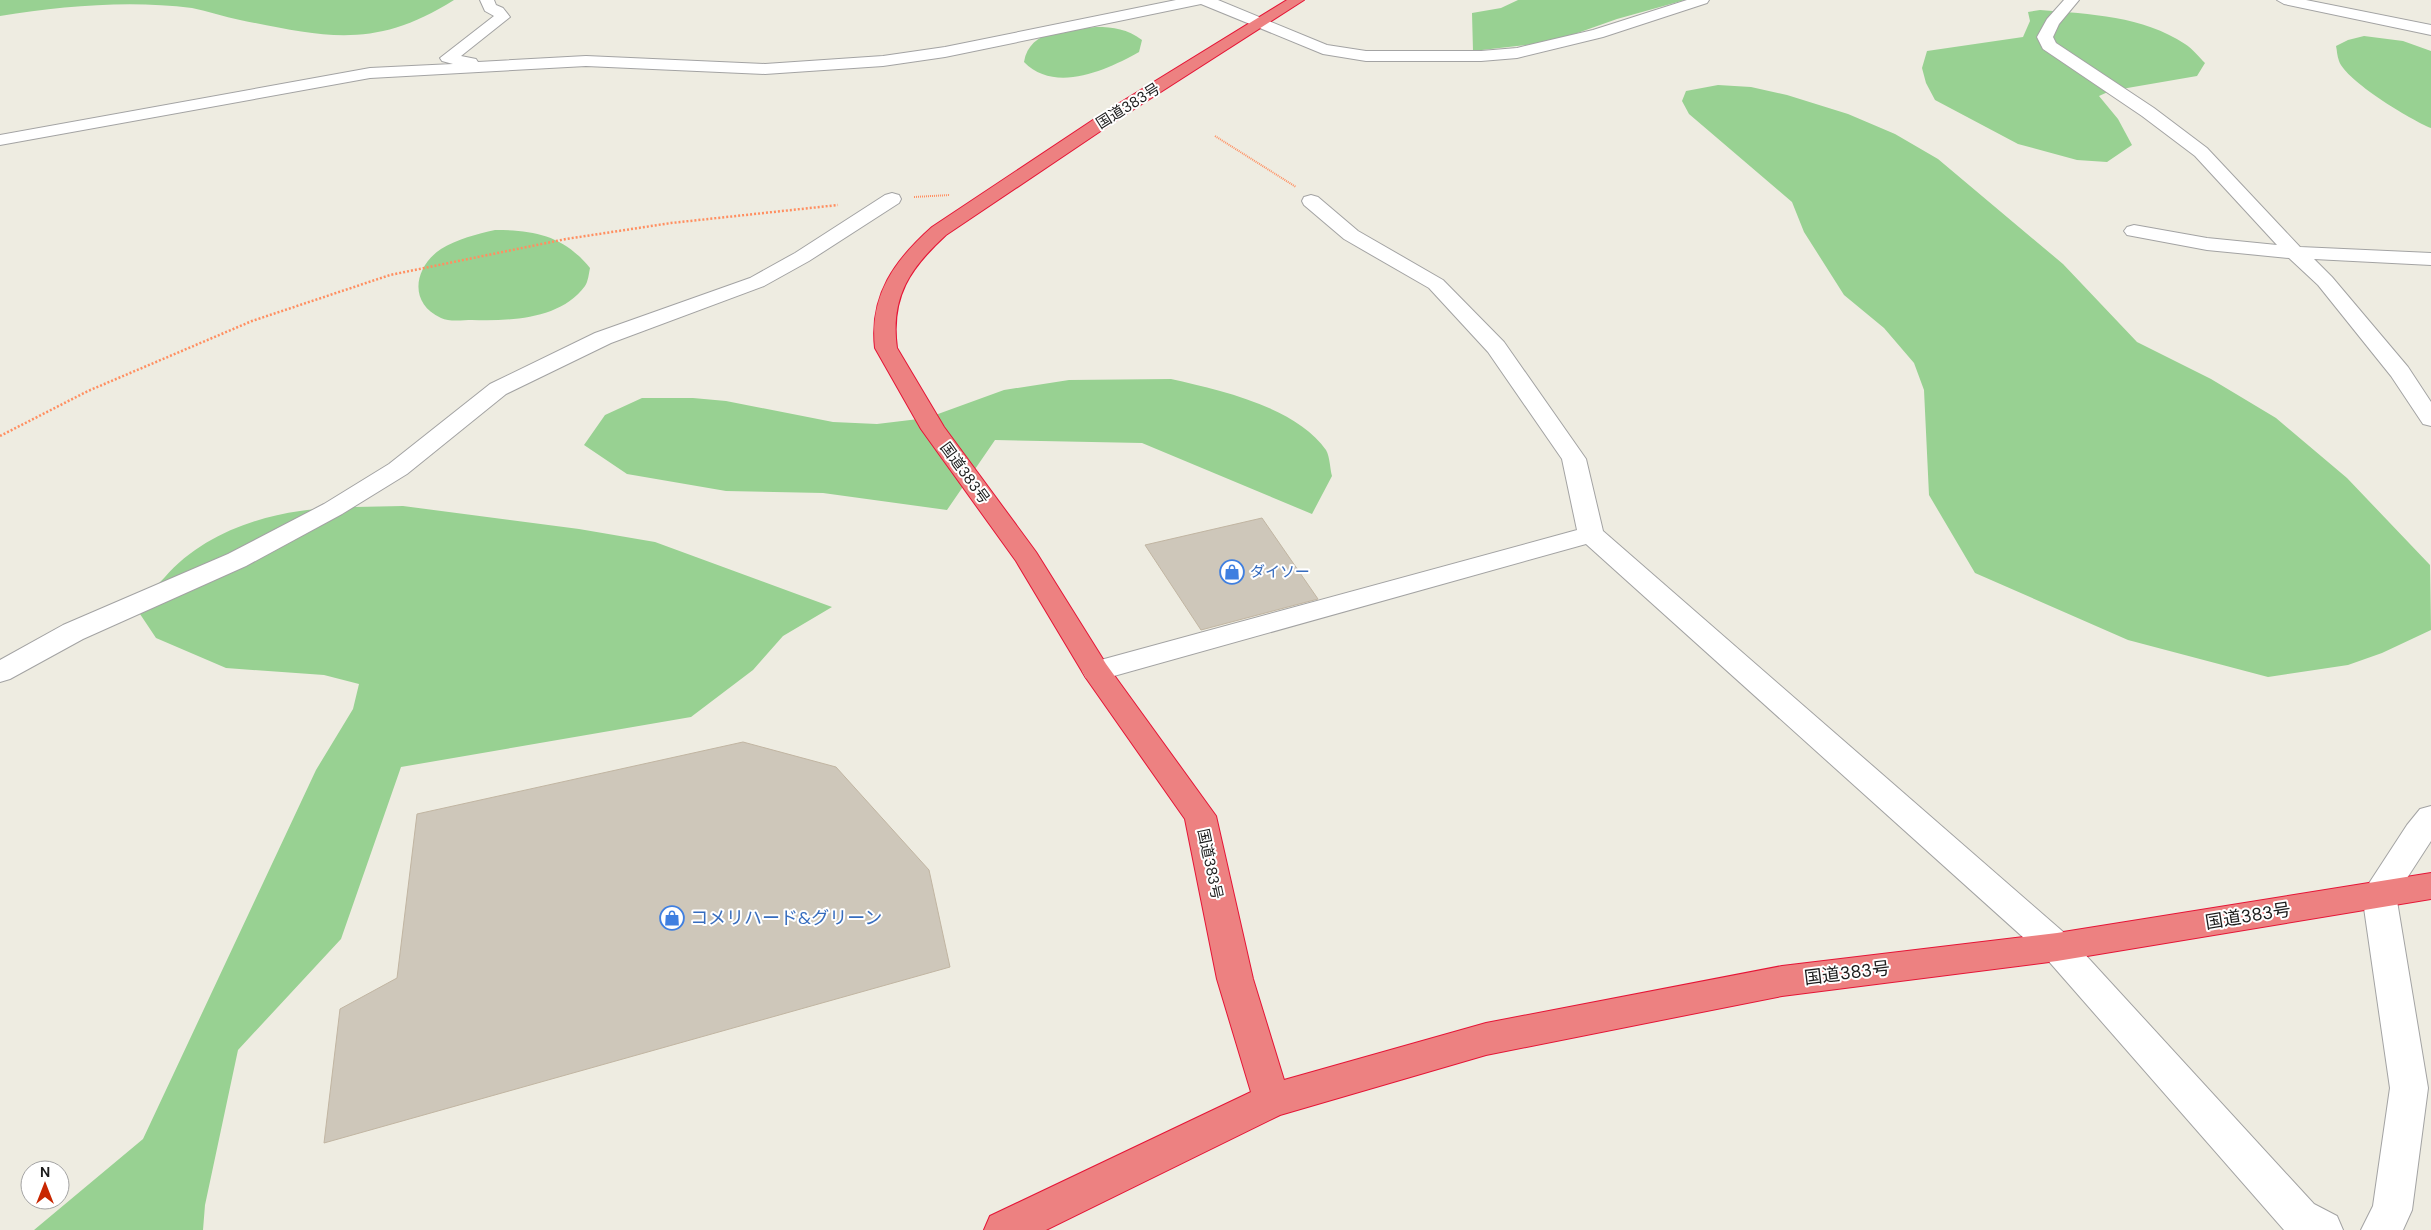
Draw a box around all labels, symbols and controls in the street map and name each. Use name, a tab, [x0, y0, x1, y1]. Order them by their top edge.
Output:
street label: 国道383号	[1092, 78, 1164, 134]
street label: 国道383号	[936, 438, 994, 508]
shop icon: ダイソー	[1219, 559, 1245, 585]
place label: ダイソー	[1250, 562, 1310, 582]
street label: 国道383号	[1193, 827, 1227, 901]
street label: 国道383号	[2204, 897, 2292, 935]
shop icon: コメリハード&グリーン	[659, 905, 685, 931]
place label: コメリハード&グリーン	[690, 906, 882, 930]
street label: 国道383号	[1803, 956, 1891, 990]
north arrow	[20, 1160, 70, 1210]
text: N	[40, 1163, 50, 1181]

